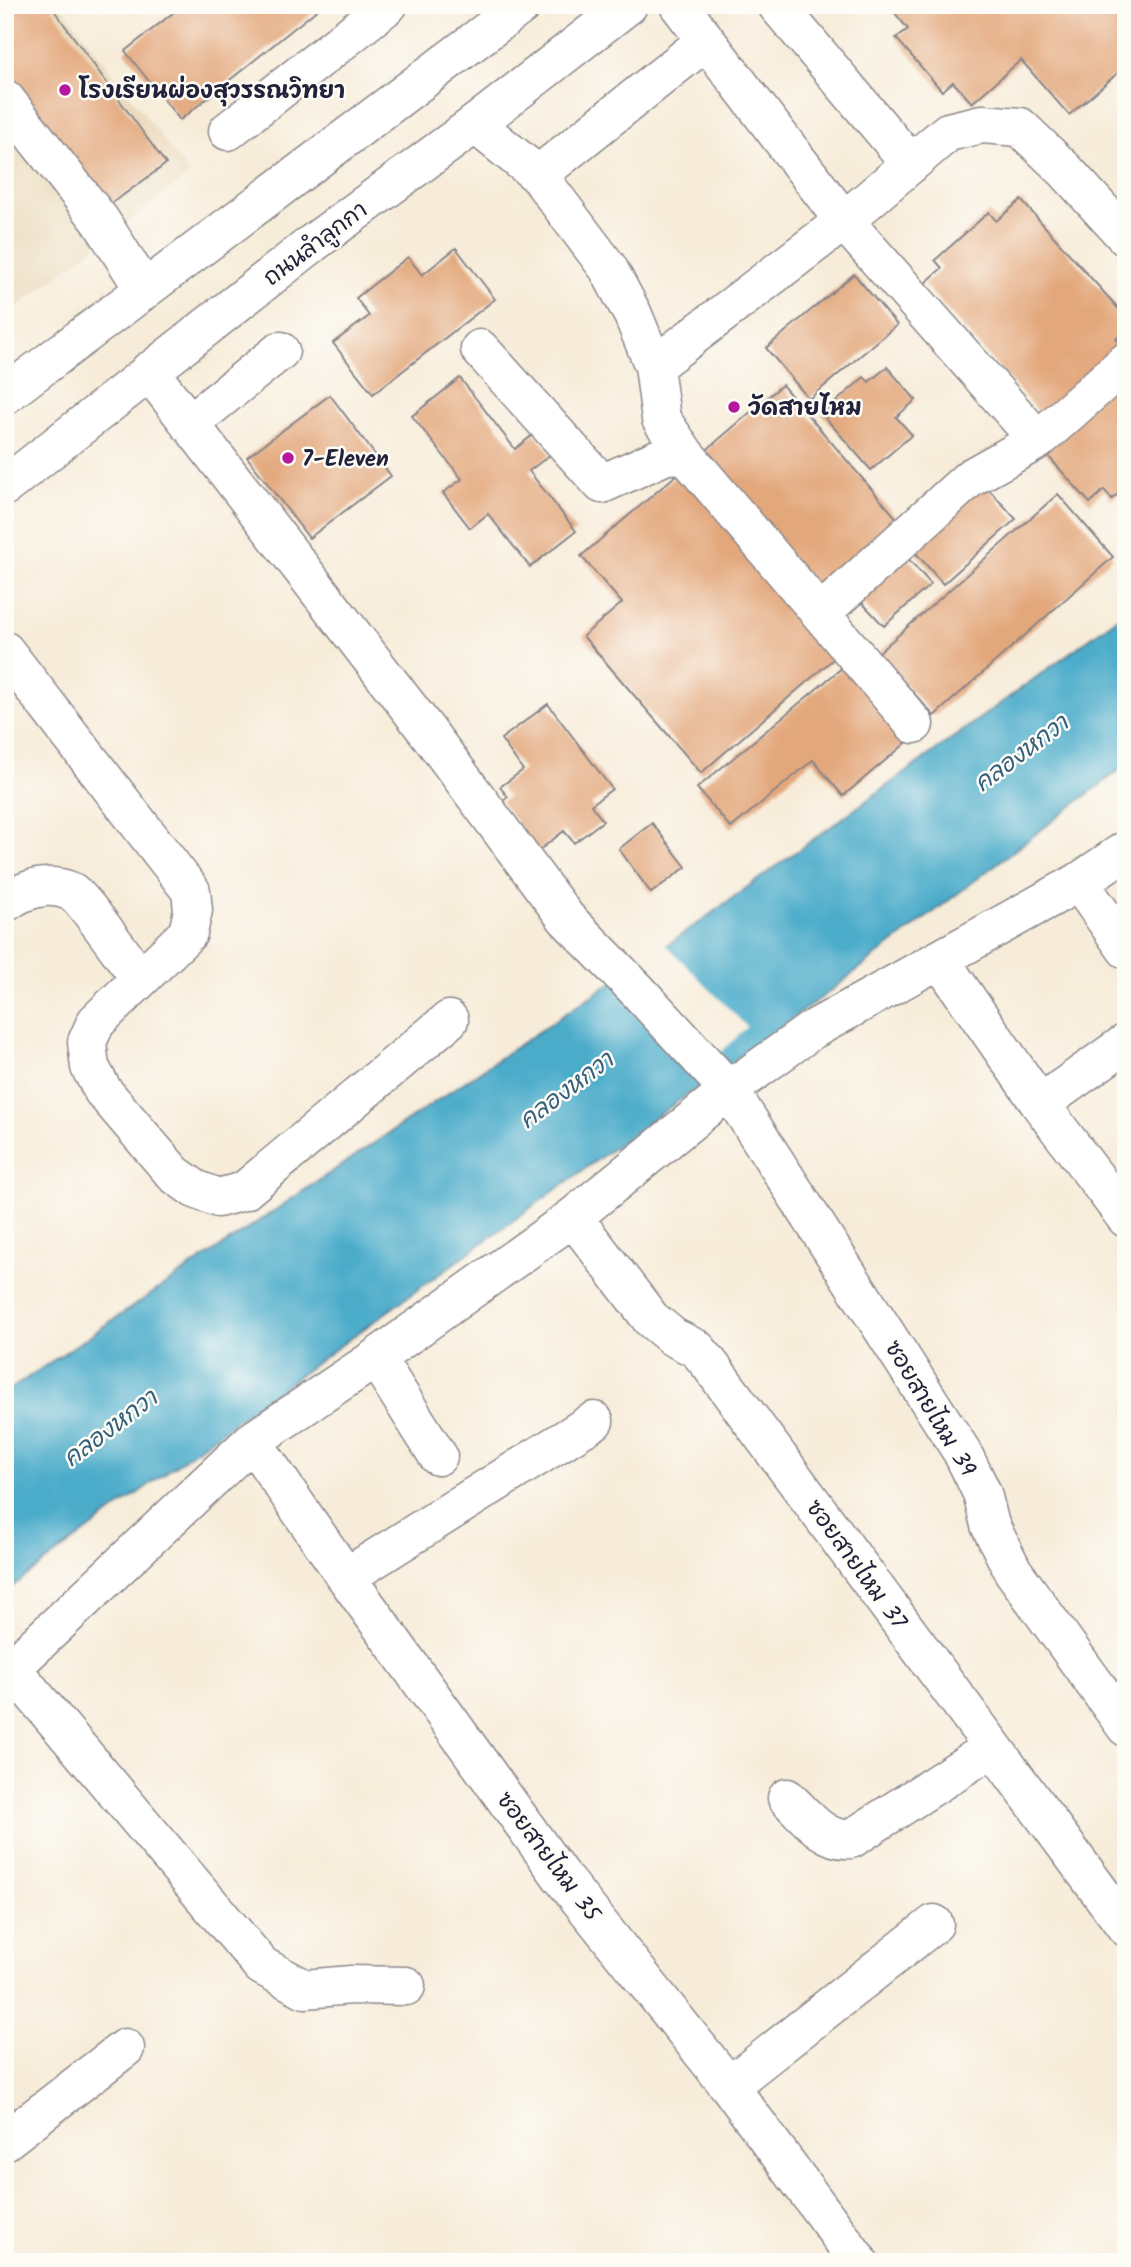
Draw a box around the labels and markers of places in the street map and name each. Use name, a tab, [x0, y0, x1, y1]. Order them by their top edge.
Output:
place label: โรงเรียนผ่องสุวรรณวิทยา	[78, 74, 345, 110]
marker: โรงเรียนผ่องสุวรรณวิทยา	[57, 82, 73, 98]
place label: วัดสายไหม	[748, 391, 862, 427]
marker: วัดสายไหม	[726, 399, 742, 415]
place label: 7-Eleven	[302, 442, 389, 478]
marker: 7-Eleven	[280, 450, 296, 466]

